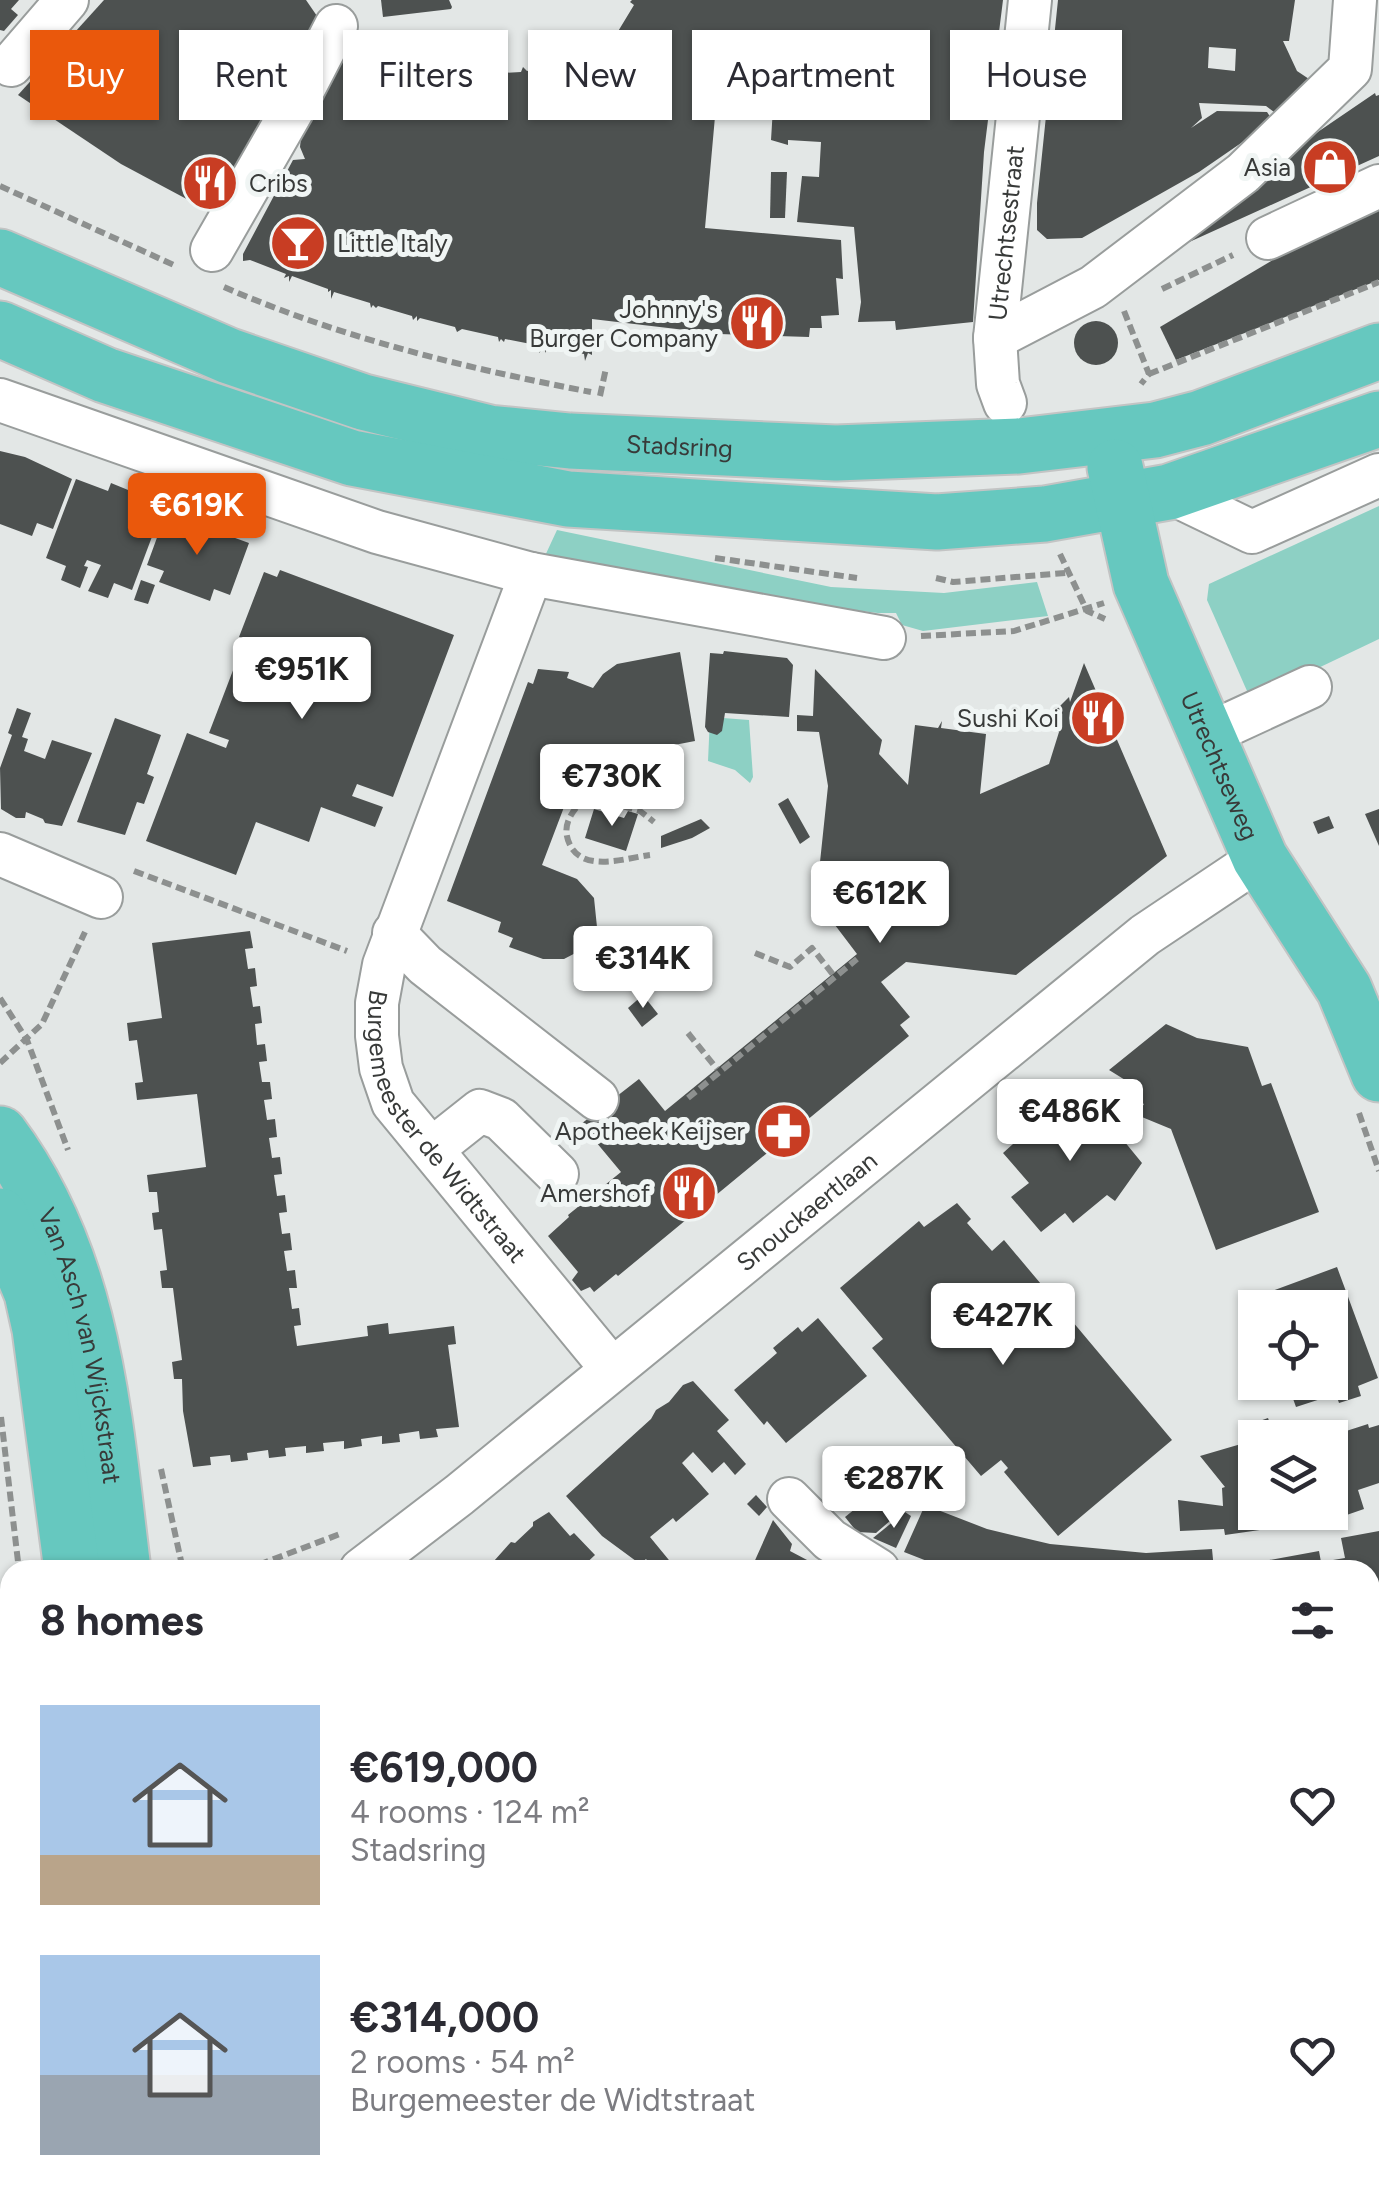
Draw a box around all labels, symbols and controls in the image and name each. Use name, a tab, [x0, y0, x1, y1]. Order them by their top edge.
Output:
chip: Buy	[30, 30, 159, 120]
chip: Rent	[179, 30, 323, 120]
chip: Filters	[343, 30, 508, 120]
chip: New	[528, 30, 672, 120]
chip: Apartment	[692, 30, 930, 120]
chip: House	[950, 30, 1122, 120]
shop icon: Asia	[1300, 137, 1360, 197]
street label: Utrechtsestraat	[982, 144, 1030, 322]
place label: Asia	[1244, 152, 1291, 182]
restaurant icon: Cribs	[180, 153, 240, 213]
place label: Cribs	[249, 168, 308, 198]
bar icon: Little Italy	[268, 213, 328, 273]
place label: Little Italy	[337, 228, 448, 258]
restaurant icon: Johnny's Burger Company	[727, 293, 787, 353]
place label: Johnny's Burger Company	[529, 294, 718, 353]
street label: Stadsring	[626, 429, 734, 463]
pin: €619K	[127, 473, 267, 558]
text: €619K	[150, 486, 244, 524]
pin: €951K	[232, 637, 372, 722]
text: €951K	[255, 650, 349, 688]
street label: Utrechtseweg	[1175, 687, 1265, 845]
restaurant icon: Sushi Koi	[1068, 688, 1128, 748]
place label: Sushi Koi	[957, 703, 1059, 733]
pin: €730K	[542, 744, 682, 829]
text: €730K	[562, 757, 662, 795]
pin: €612K	[810, 861, 950, 946]
text: €612K	[833, 874, 927, 912]
pin: €314K	[573, 926, 713, 1011]
text: €314K	[595, 939, 691, 977]
street label: Burgemeester de Widtstraat	[362, 988, 533, 1268]
pin: €486K	[1000, 1079, 1140, 1164]
text: €486K	[1019, 1092, 1121, 1130]
pharmacy icon: Apotheek Keijser	[754, 1101, 814, 1161]
place label: Apotheek Keijser	[555, 1116, 746, 1146]
street label: Snouckaertlaan	[730, 1145, 883, 1277]
restaurant icon: Amershof	[659, 1163, 719, 1223]
place label: Amershof	[540, 1178, 651, 1208]
street label: Van Asch van Wijckstraat	[32, 1203, 128, 1486]
pin: €427K	[933, 1283, 1073, 1368]
map controls	[1238, 1290, 1348, 1530]
button: locate	[1238, 1290, 1348, 1400]
text: €427K	[953, 1296, 1053, 1334]
button: layers	[1238, 1420, 1348, 1530]
pin: €287K	[824, 1446, 964, 1531]
text: €287K	[844, 1459, 944, 1497]
icon: filters	[1285, 1593, 1340, 1648]
text: 8 homes	[40, 1595, 204, 1646]
text: €619,000	[350, 1742, 538, 1793]
icon: home	[120, 1745, 240, 1865]
icon: heart	[1285, 1778, 1340, 1833]
text: 4 rooms · 124 m²	[350, 1793, 589, 1831]
text: Stadsring	[350, 1831, 487, 1869]
text: €314,000	[350, 1992, 539, 2043]
icon: home	[120, 1995, 240, 2115]
icon: heart	[1285, 2028, 1340, 2083]
text: 2 rooms · 54 m²	[350, 2043, 575, 2081]
text: Burgemeester de Widtstraat	[350, 2081, 755, 2119]

